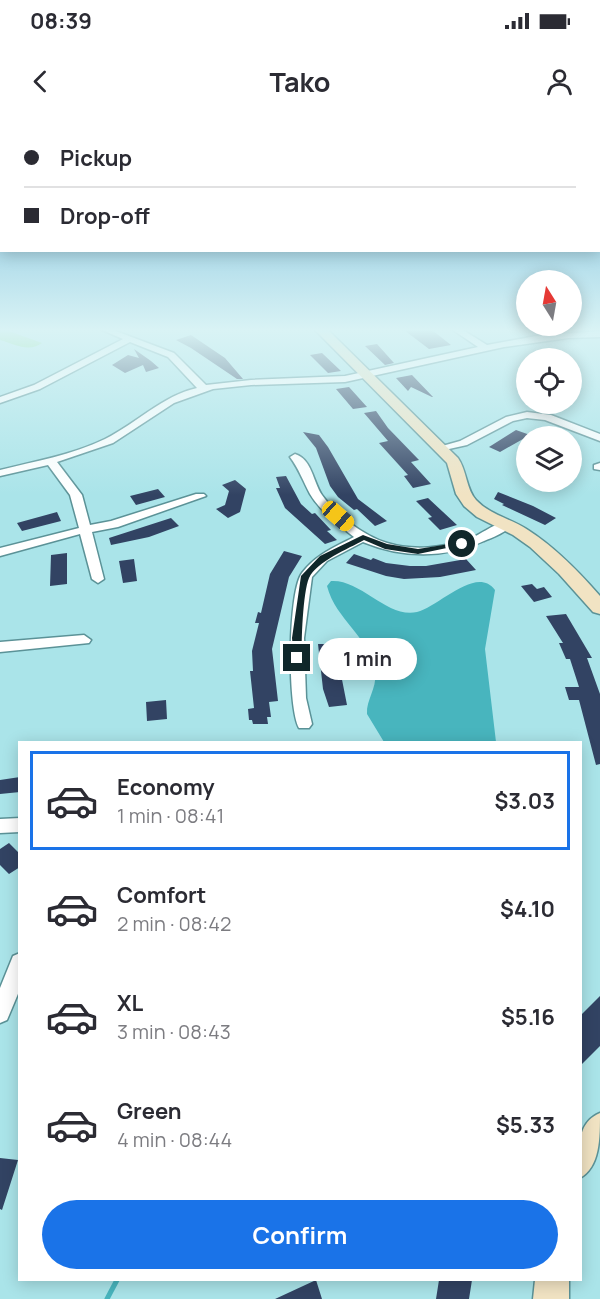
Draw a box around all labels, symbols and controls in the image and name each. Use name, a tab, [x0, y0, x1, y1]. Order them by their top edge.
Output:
text: 08:39	[30, 6, 92, 36]
text: Tako	[270, 63, 330, 100]
icon: back	[24, 65, 57, 98]
icon: person	[543, 65, 576, 98]
text: Pickup	[60, 143, 132, 173]
text: Drop-off	[60, 201, 150, 231]
north arrow	[516, 270, 582, 336]
map controls	[516, 270, 582, 492]
button: locate	[516, 348, 582, 414]
button: layers	[516, 426, 582, 492]
car	[319, 497, 357, 535]
route start	[448, 530, 475, 557]
callout: 1 min	[318, 637, 417, 679]
route end	[283, 644, 310, 671]
text: 1 min	[343, 645, 392, 672]
text: Economy	[117, 772, 215, 802]
icon: car	[45, 774, 99, 828]
text: $3.03	[494, 786, 555, 816]
text: 1 min · 08:41	[117, 802, 224, 829]
text: Comfort	[117, 880, 206, 910]
icon: car	[45, 882, 99, 936]
text: $4.10	[500, 894, 555, 924]
text: 2 min · 08:42	[117, 910, 231, 937]
text: XL	[117, 988, 143, 1018]
icon: car	[45, 990, 99, 1044]
text: $5.16	[501, 1002, 555, 1032]
text: 3 min · 08:43	[117, 1018, 231, 1045]
text: Green	[117, 1096, 182, 1126]
icon: car	[45, 1098, 99, 1152]
text: $5.33	[496, 1110, 555, 1140]
text: 4 min · 08:44	[117, 1126, 232, 1153]
button: Confirm	[42, 1200, 558, 1269]

